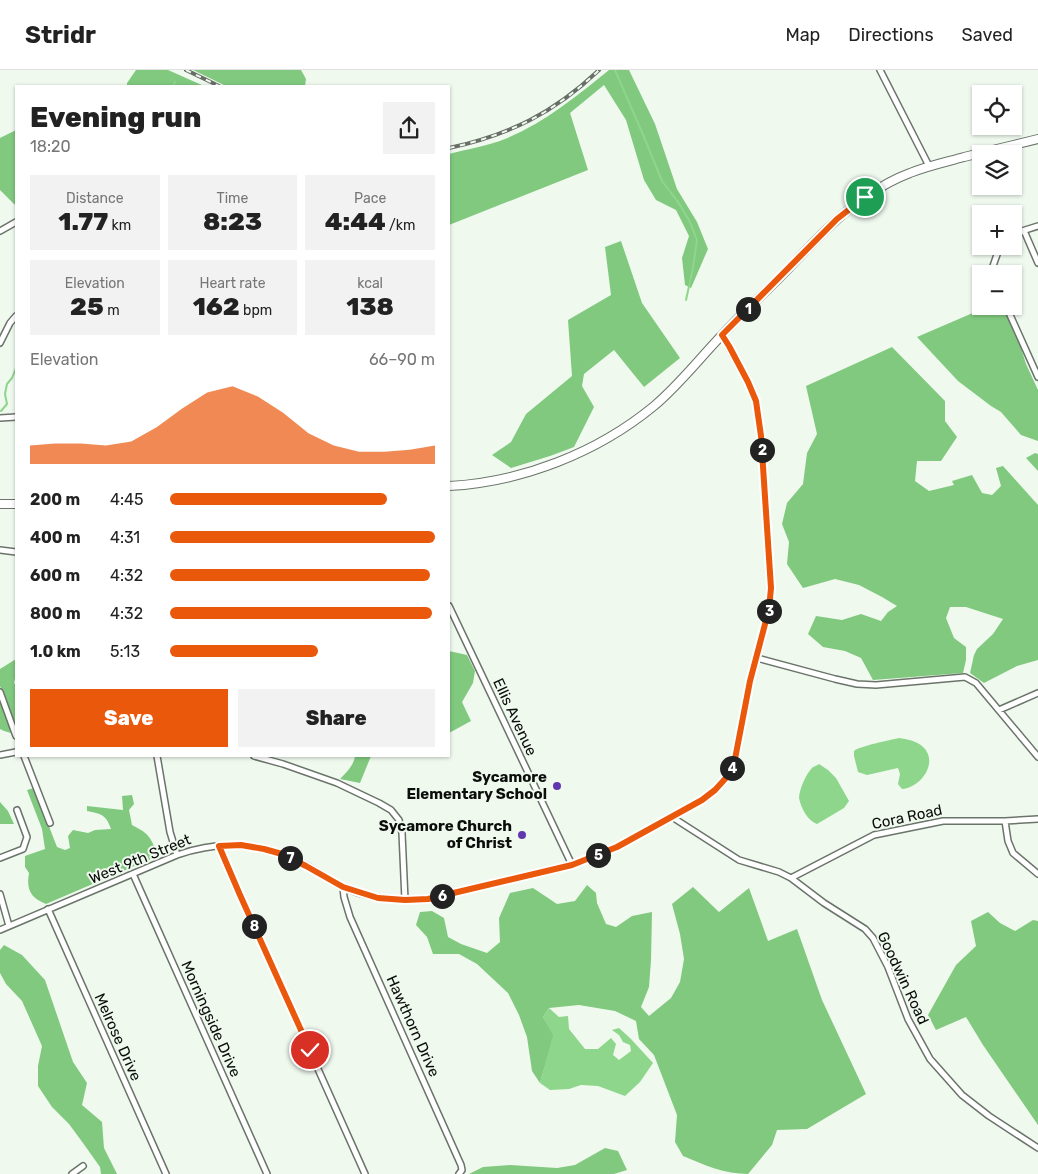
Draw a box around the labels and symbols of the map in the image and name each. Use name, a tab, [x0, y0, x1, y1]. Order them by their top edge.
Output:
pin	[844, 176, 886, 218]
pin: 1	[736, 296, 760, 322]
pin: 2	[750, 438, 774, 462]
pin: 3	[756, 598, 782, 624]
street label: Ellis Avenue	[489, 675, 541, 759]
pin: 4	[720, 756, 744, 780]
place label: Sycamore Elementary School	[406, 768, 547, 803]
marker: Sycamore Elementary School	[551, 780, 563, 792]
street label: Cora Road	[870, 801, 944, 833]
place label: Sycamore Church of Christ	[379, 817, 512, 852]
marker: Sycamore Church of Christ	[516, 829, 528, 841]
street label: West 9th Street	[86, 830, 194, 888]
pin: 5	[586, 842, 610, 868]
pin: 7	[278, 846, 302, 870]
pin: 6	[430, 884, 454, 908]
pin: 8	[242, 914, 266, 938]
street label: Goodwin Road	[874, 929, 932, 1027]
street label: Morningside Drive	[177, 958, 245, 1080]
street label: Hawthorn Drive	[383, 972, 443, 1080]
street label: Melrose Drive	[91, 990, 145, 1084]
pin	[289, 1029, 331, 1071]

